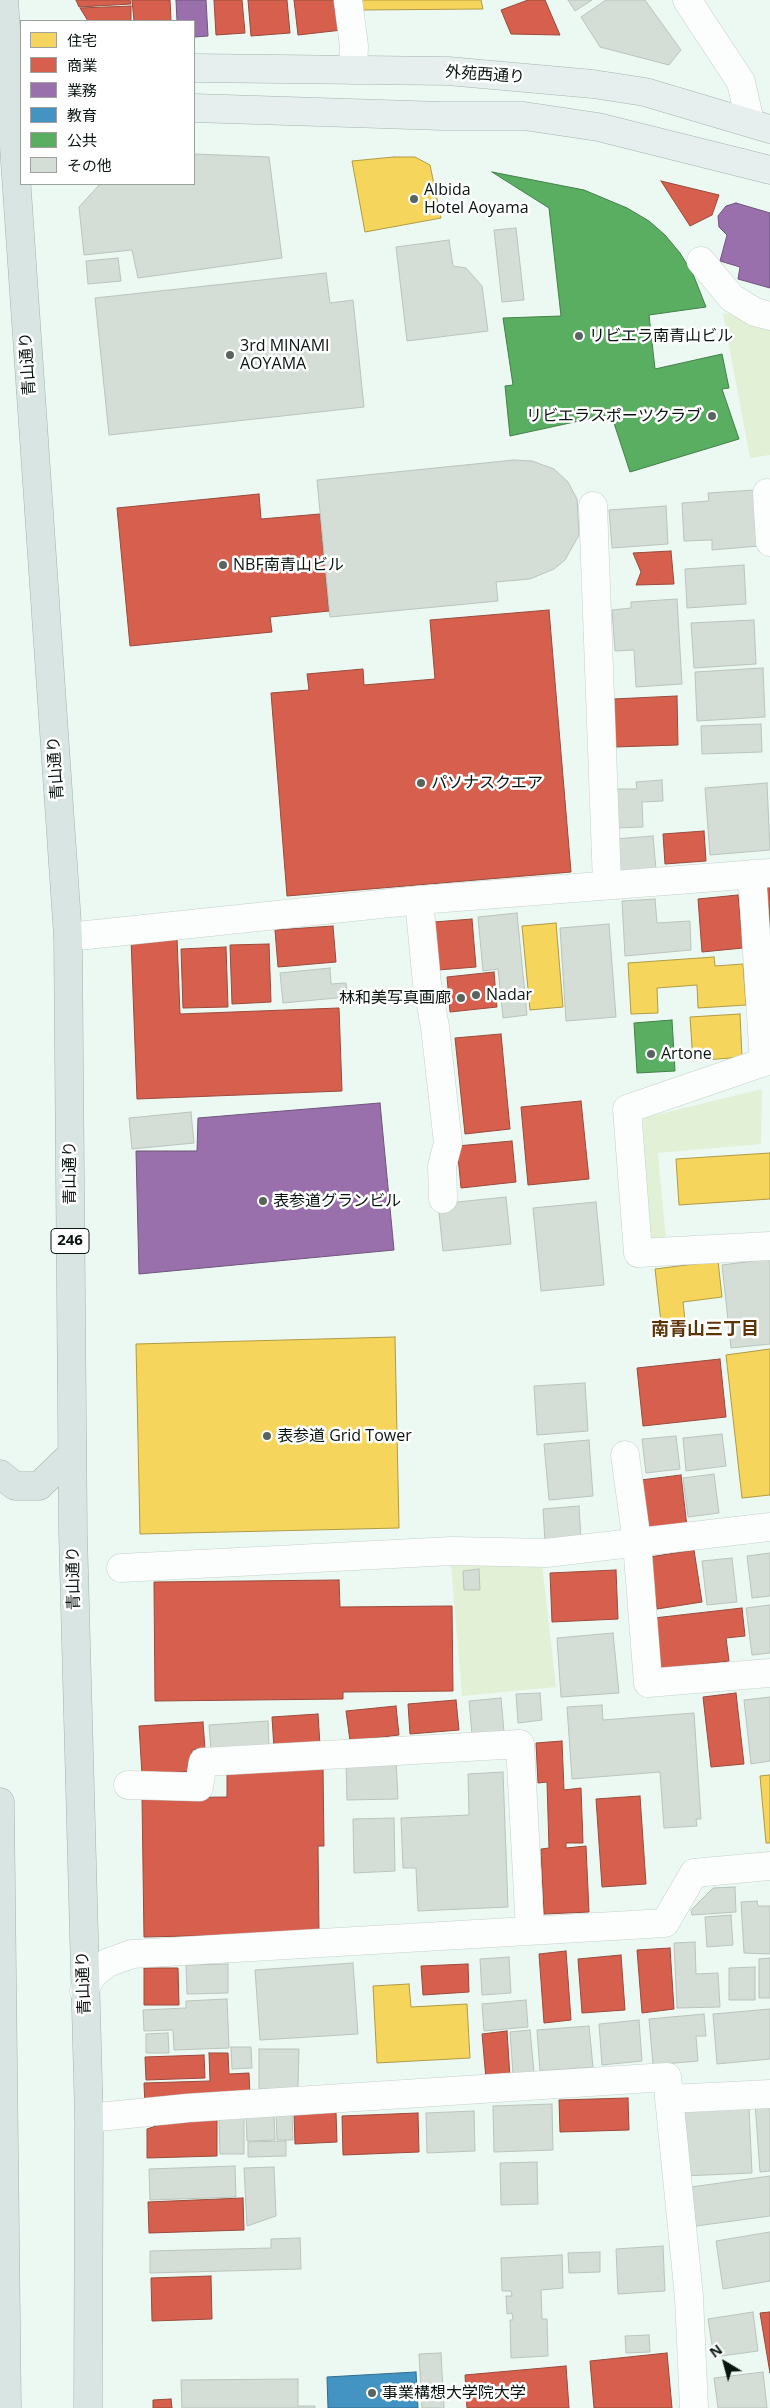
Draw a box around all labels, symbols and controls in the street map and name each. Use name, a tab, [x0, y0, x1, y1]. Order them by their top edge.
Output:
legend	[20, 20, 195, 185]
text: 住宅	[67, 30, 97, 50]
text: 商業	[67, 55, 97, 75]
street label: 外苑西通り	[444, 63, 526, 87]
text: 業務	[67, 80, 97, 100]
text: 教育	[67, 105, 97, 125]
text: 公共	[67, 130, 97, 150]
text: その他	[67, 155, 112, 175]
place label: Albida Hotel Aoyama	[424, 180, 529, 218]
marker: Albida Hotel Aoyama	[408, 193, 420, 205]
place label: リビエラ南青山ビル	[589, 326, 733, 346]
marker: リビエラ南青山ビル	[573, 330, 585, 342]
street label: 青山通り	[16, 331, 40, 397]
place label: 3rd MINAMI AOYAMA	[240, 336, 330, 374]
marker: 3rd MINAMI AOYAMA	[224, 349, 236, 361]
place label: リビエラスポーツクラブ	[526, 406, 702, 426]
marker: リビエラスポーツクラブ	[706, 410, 718, 422]
place label: NBF南青山ビル	[233, 555, 344, 575]
marker: NBF南青山ビル	[217, 559, 229, 571]
street label: 青山通り	[44, 735, 68, 801]
place label: パソナスクエア	[431, 773, 543, 793]
marker: パソナスクエア	[415, 777, 427, 789]
place label: Nadar	[486, 985, 532, 1005]
place label: 林和美写真画廊	[339, 988, 451, 1008]
marker: Nadar	[470, 989, 482, 1001]
marker: 林和美写真画廊	[455, 992, 467, 1004]
place label: Artone	[661, 1044, 712, 1064]
marker: Artone	[645, 1048, 657, 1060]
street label: 青山通り	[60, 1141, 80, 1205]
place label: 表参道グランビル	[273, 1191, 401, 1211]
marker: 表参道グランビル	[257, 1195, 269, 1207]
road number: 246	[51, 1228, 89, 1254]
district label: 南青山三丁目	[651, 1319, 759, 1341]
place label: 表参道 Grid Tower	[277, 1426, 412, 1446]
marker: 表参道 Grid Tower	[261, 1430, 273, 1442]
street label: 青山通り	[64, 1546, 84, 1610]
street label: 青山通り	[73, 1951, 95, 2015]
north arrow	[700, 2338, 750, 2388]
text: N	[705, 2340, 726, 2362]
place label: 事業構想大学院大学	[382, 2383, 526, 2403]
marker: 事業構想大学院大学	[366, 2387, 378, 2399]

